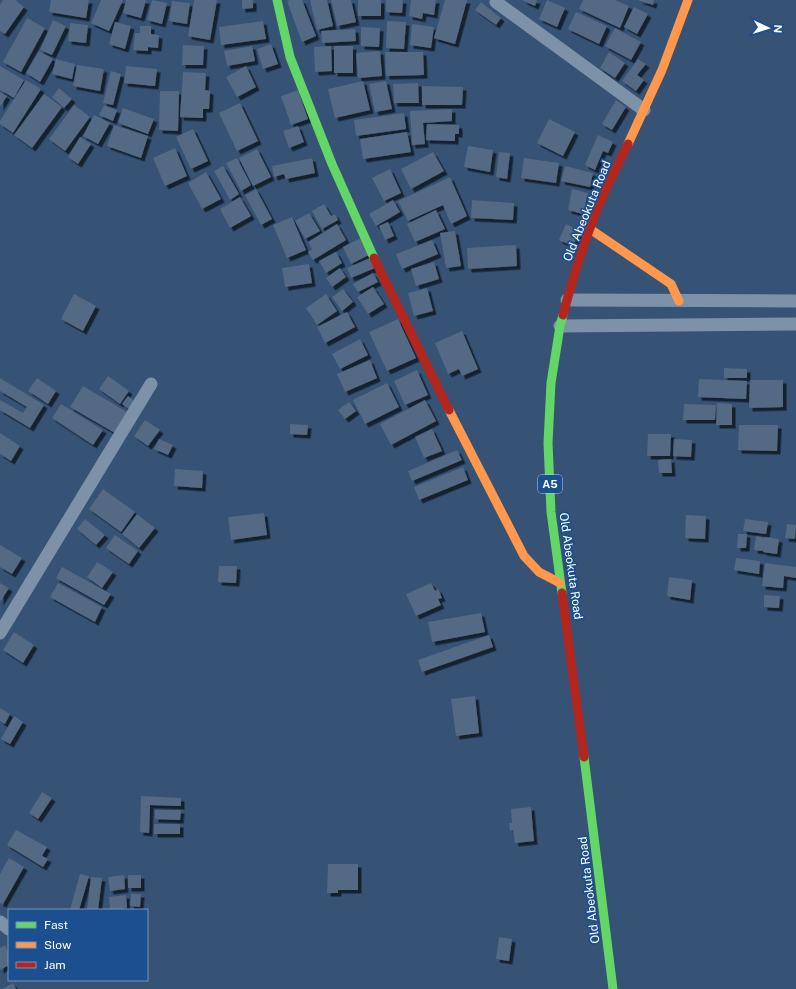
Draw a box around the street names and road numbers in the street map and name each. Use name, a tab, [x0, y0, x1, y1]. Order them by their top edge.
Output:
street label: Old Abeokuta Road	[560, 159, 614, 263]
road number: A5	[538, 475, 562, 493]
street label: Old Abeokuta Road	[557, 512, 585, 620]
street label: Old Abeokuta Road	[575, 836, 603, 944]

